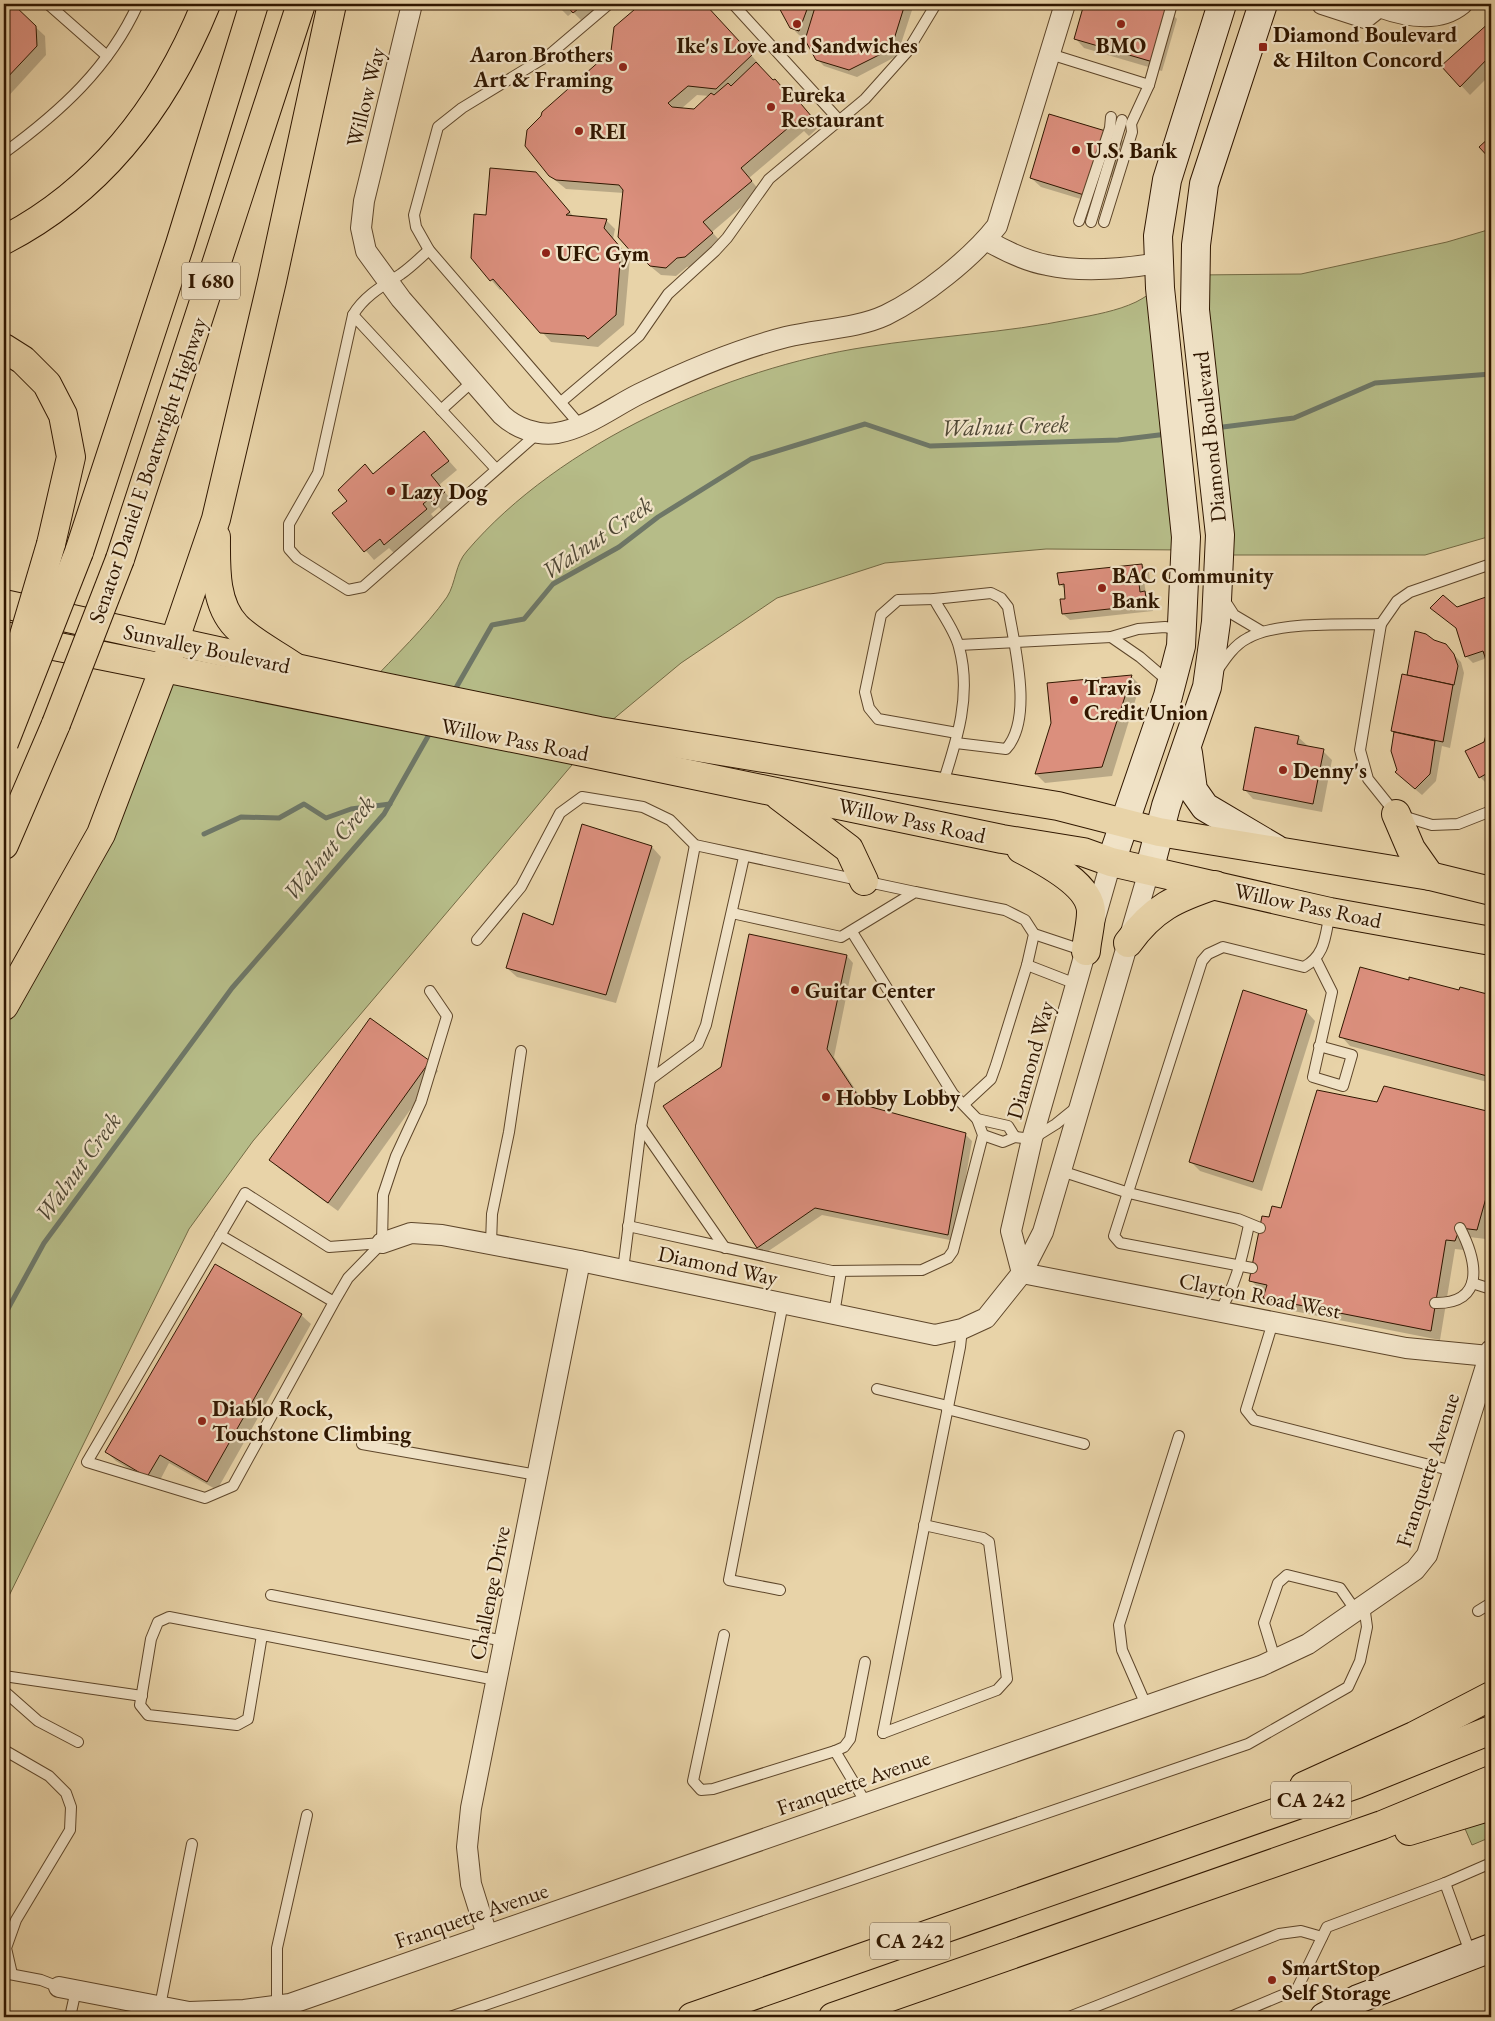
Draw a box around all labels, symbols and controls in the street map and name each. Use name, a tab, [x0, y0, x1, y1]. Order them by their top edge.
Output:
marker: Ike's Love and Sandwiches	[791, 18, 803, 30]
marker: BMO	[1115, 18, 1127, 30]
place label: Diamond Boulevard & Hilton Concord	[1273, 20, 1457, 74]
place label: Ike's Love and Sandwiches	[676, 31, 918, 60]
place label: BMO	[1096, 31, 1147, 60]
place label: Aaron Brothers Art & Framing	[469, 40, 614, 94]
marker: Diamond Boulevard & Hilton Concord	[1257, 41, 1269, 53]
street label: Willow Way	[339, 44, 392, 150]
marker: Aaron Brothers Art & Framing	[617, 61, 629, 73]
place label: Eureka Restaurant	[781, 80, 885, 134]
marker: Eureka Restaurant	[765, 101, 777, 113]
place label: REI	[589, 117, 626, 146]
marker: REI	[573, 125, 585, 137]
place label: U.S. Bank	[1086, 136, 1178, 165]
marker: U.S. Bank	[1070, 144, 1082, 156]
place label: UFC Gym	[556, 239, 650, 268]
marker: UFC Gym	[540, 247, 552, 259]
road number: I 680	[182, 262, 240, 300]
street label: Senator Daniel E Boatwright Highway	[81, 313, 214, 627]
street label: Diamond Boulevard	[1186, 349, 1233, 524]
water label: Walnut Creek	[940, 408, 1070, 443]
place label: Lazy Dog	[401, 477, 488, 506]
marker: Lazy Dog	[385, 485, 397, 497]
water label: Walnut Creek	[535, 489, 659, 586]
place label: BAC Community Bank	[1112, 561, 1274, 615]
marker: BAC Community Bank	[1096, 582, 1108, 594]
street label: Sunvalley Boulevard	[121, 617, 294, 681]
place label: Travis Credit Union	[1084, 673, 1209, 727]
marker: Travis Credit Union	[1068, 694, 1080, 706]
street label: Willow Pass Road	[438, 711, 592, 768]
place label: Denny's	[1293, 756, 1367, 785]
marker: Denny's	[1277, 764, 1289, 776]
water label: Walnut Creek	[276, 789, 382, 907]
street label: Willow Pass Road	[835, 791, 989, 850]
street label: Willow Pass Road	[1231, 876, 1385, 935]
place label: Guitar Center	[805, 976, 936, 1005]
marker: Guitar Center	[789, 984, 801, 996]
street label: Diamond Way	[1000, 997, 1061, 1123]
place label: Hobby Lobby	[836, 1083, 961, 1112]
marker: Hobby Lobby	[820, 1091, 832, 1103]
water label: Walnut Creek	[27, 1106, 128, 1228]
street label: Diamond Way	[655, 1239, 781, 1292]
street label: Clayton Road West	[1177, 1266, 1343, 1325]
street label: Franquette Avenue	[1389, 1389, 1466, 1551]
place label: Diablo Rock, Touchstone Climbing	[212, 1394, 412, 1448]
marker: Diablo Rock, Touchstone Climbing	[196, 1415, 208, 1427]
street label: Challenge Drive	[462, 1523, 517, 1663]
street label: Franquette Avenue	[773, 1742, 934, 1822]
road number: CA 242	[1271, 1782, 1351, 1818]
street label: Franquette Avenue	[391, 1875, 552, 1955]
road number: CA 242	[870, 1922, 950, 1960]
place label: SmartStop Self Storage	[1282, 1953, 1391, 2007]
marker: SmartStop Self Storage	[1266, 1974, 1278, 1986]

